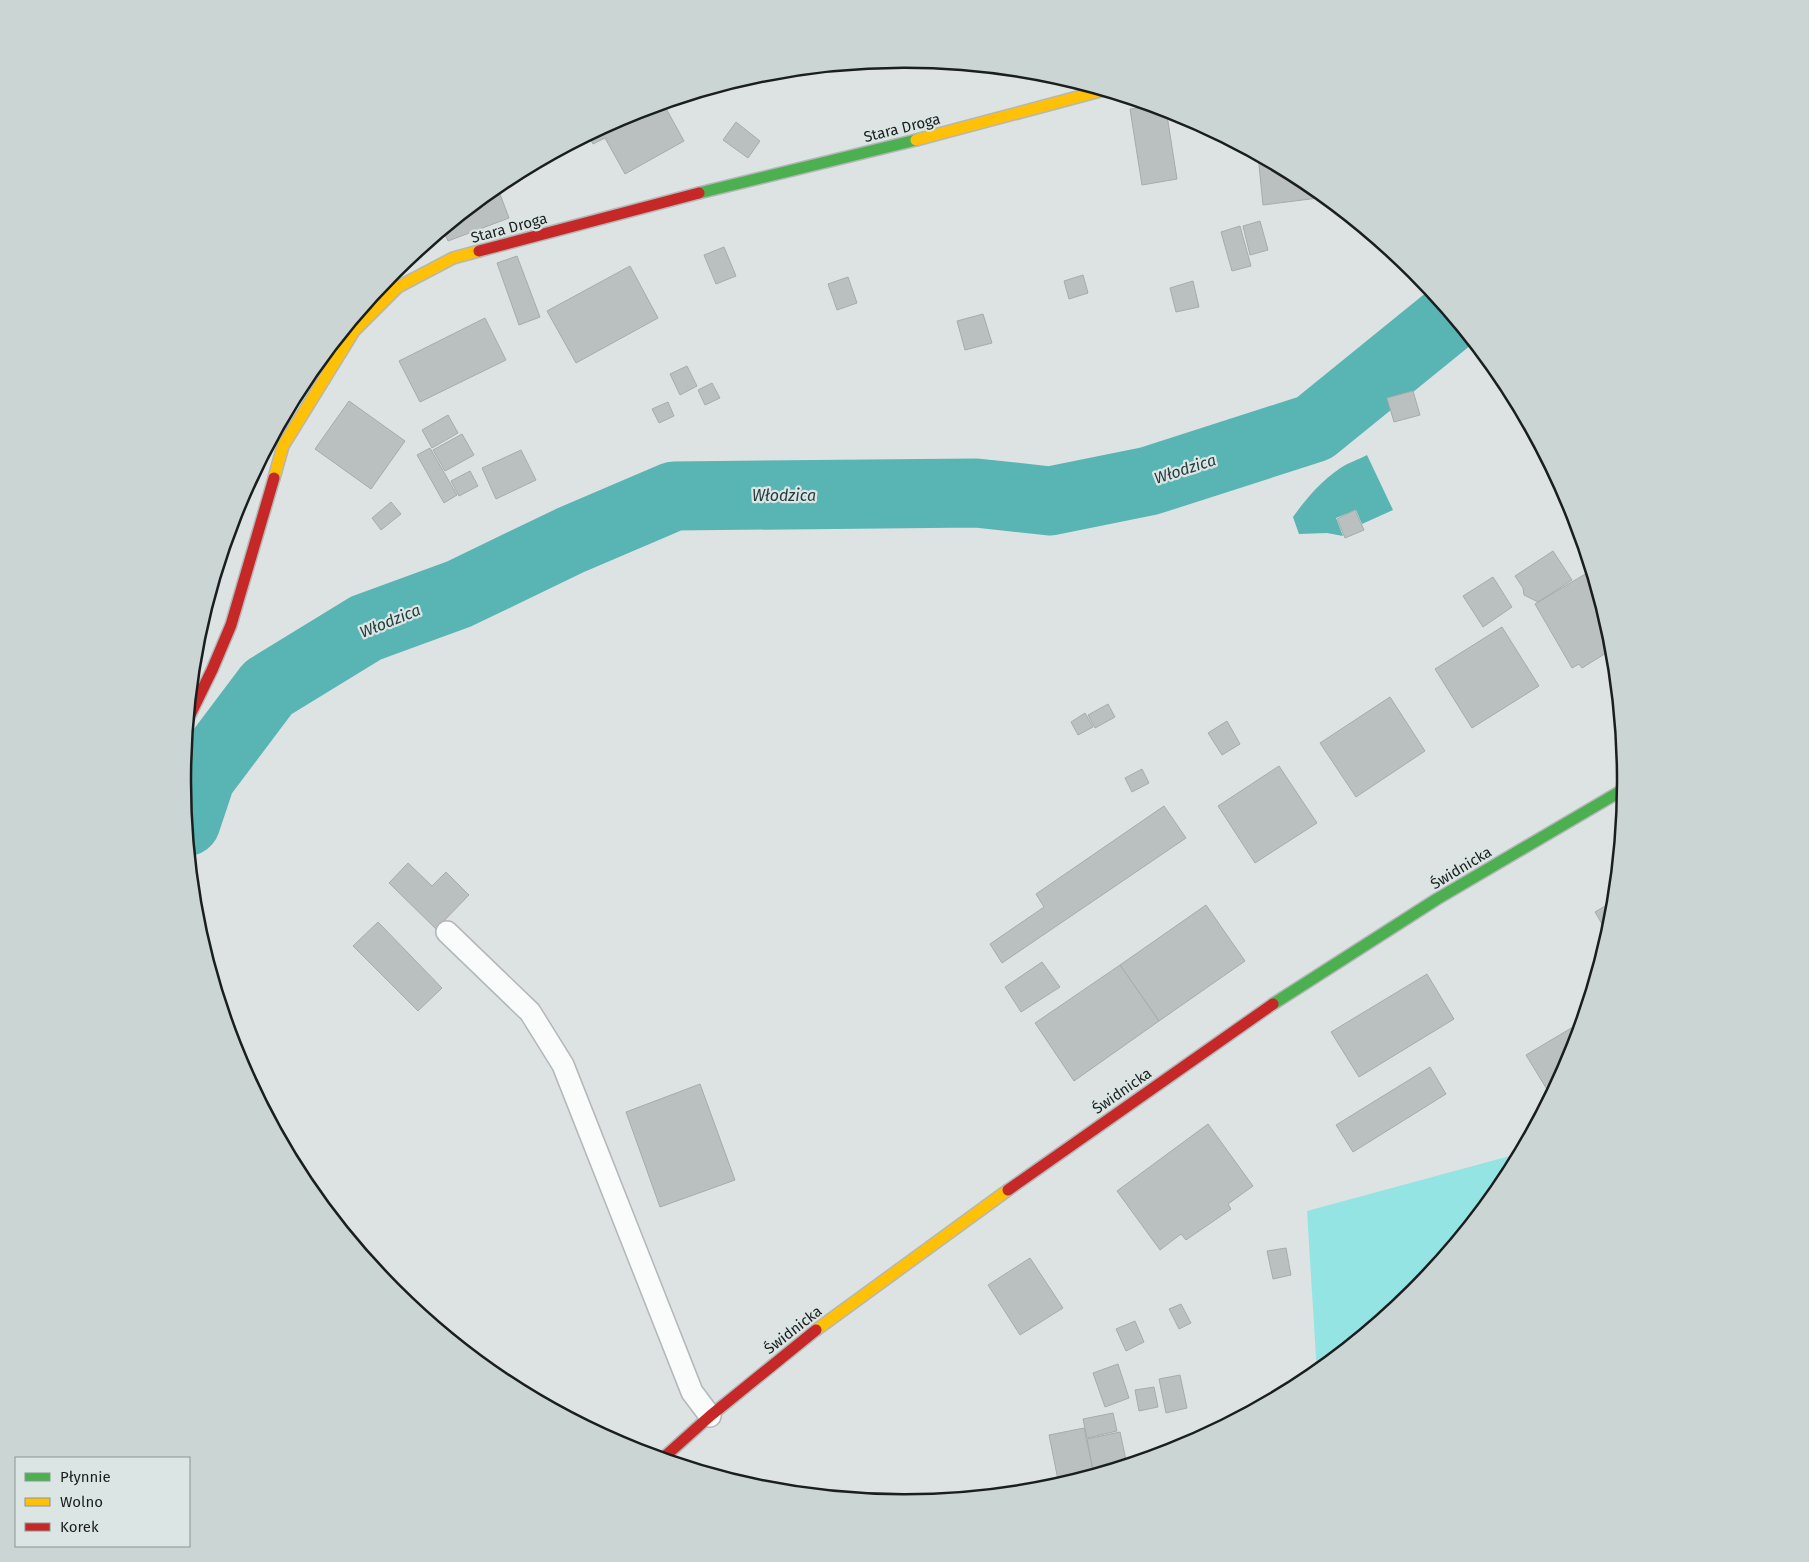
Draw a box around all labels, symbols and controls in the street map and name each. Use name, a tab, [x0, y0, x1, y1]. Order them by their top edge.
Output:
street label: Stara Droga	[862, 110, 942, 146]
street label: Stara Droga	[469, 209, 549, 247]
water label: Włodzica	[1152, 450, 1218, 488]
water label: Włodzica	[752, 486, 816, 505]
water label: Włodzica	[357, 600, 423, 642]
street label: Świdnicka	[1427, 843, 1495, 893]
street label: Świdnicka	[1089, 1064, 1155, 1118]
street label: Świdnicka	[761, 1302, 825, 1358]
legend	[15, 1457, 190, 1547]
text: Płynnie	[60, 1468, 111, 1486]
text: Wolno	[60, 1493, 103, 1511]
text: Korek	[60, 1518, 99, 1536]

